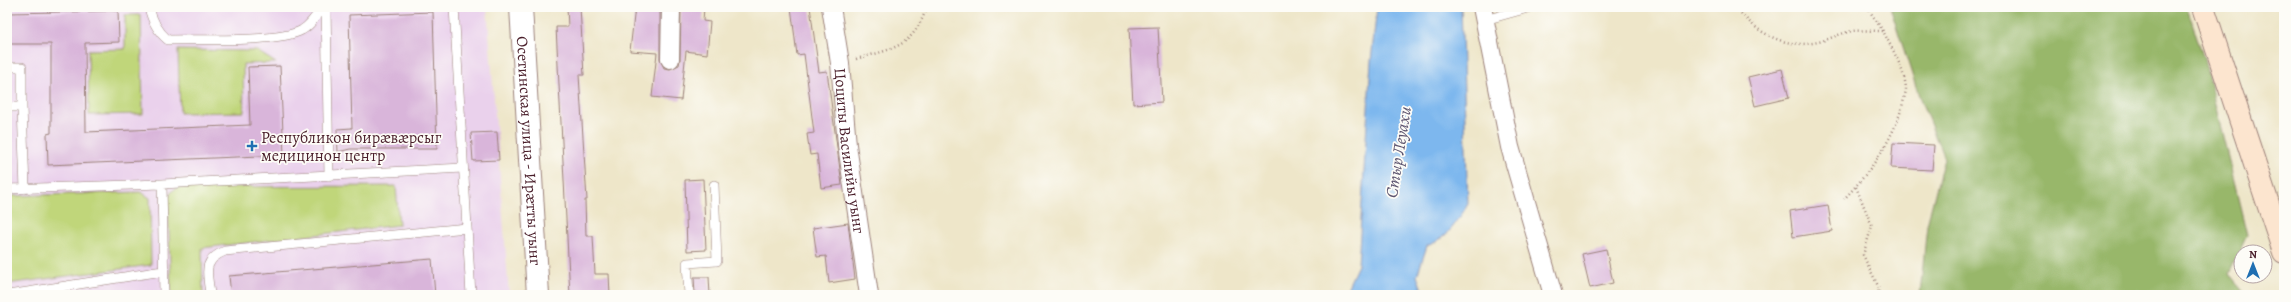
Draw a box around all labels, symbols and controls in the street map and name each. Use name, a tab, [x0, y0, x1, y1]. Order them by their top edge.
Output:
street label: Осетинская улица - Ирæтты уынг	[511, 35, 546, 266]
street label: Цоциты Василийы уынг	[828, 67, 870, 235]
water label: Стыр Леуахи	[1380, 105, 1417, 199]
place label: Республикон бирæвæрсыг медицинон центр	[261, 127, 442, 167]
marker: Республикон бирæвæрсыг медицинон центр	[246, 140, 258, 152]
north arrow	[2233, 244, 2273, 284]
text: N	[2249, 247, 2257, 262]

